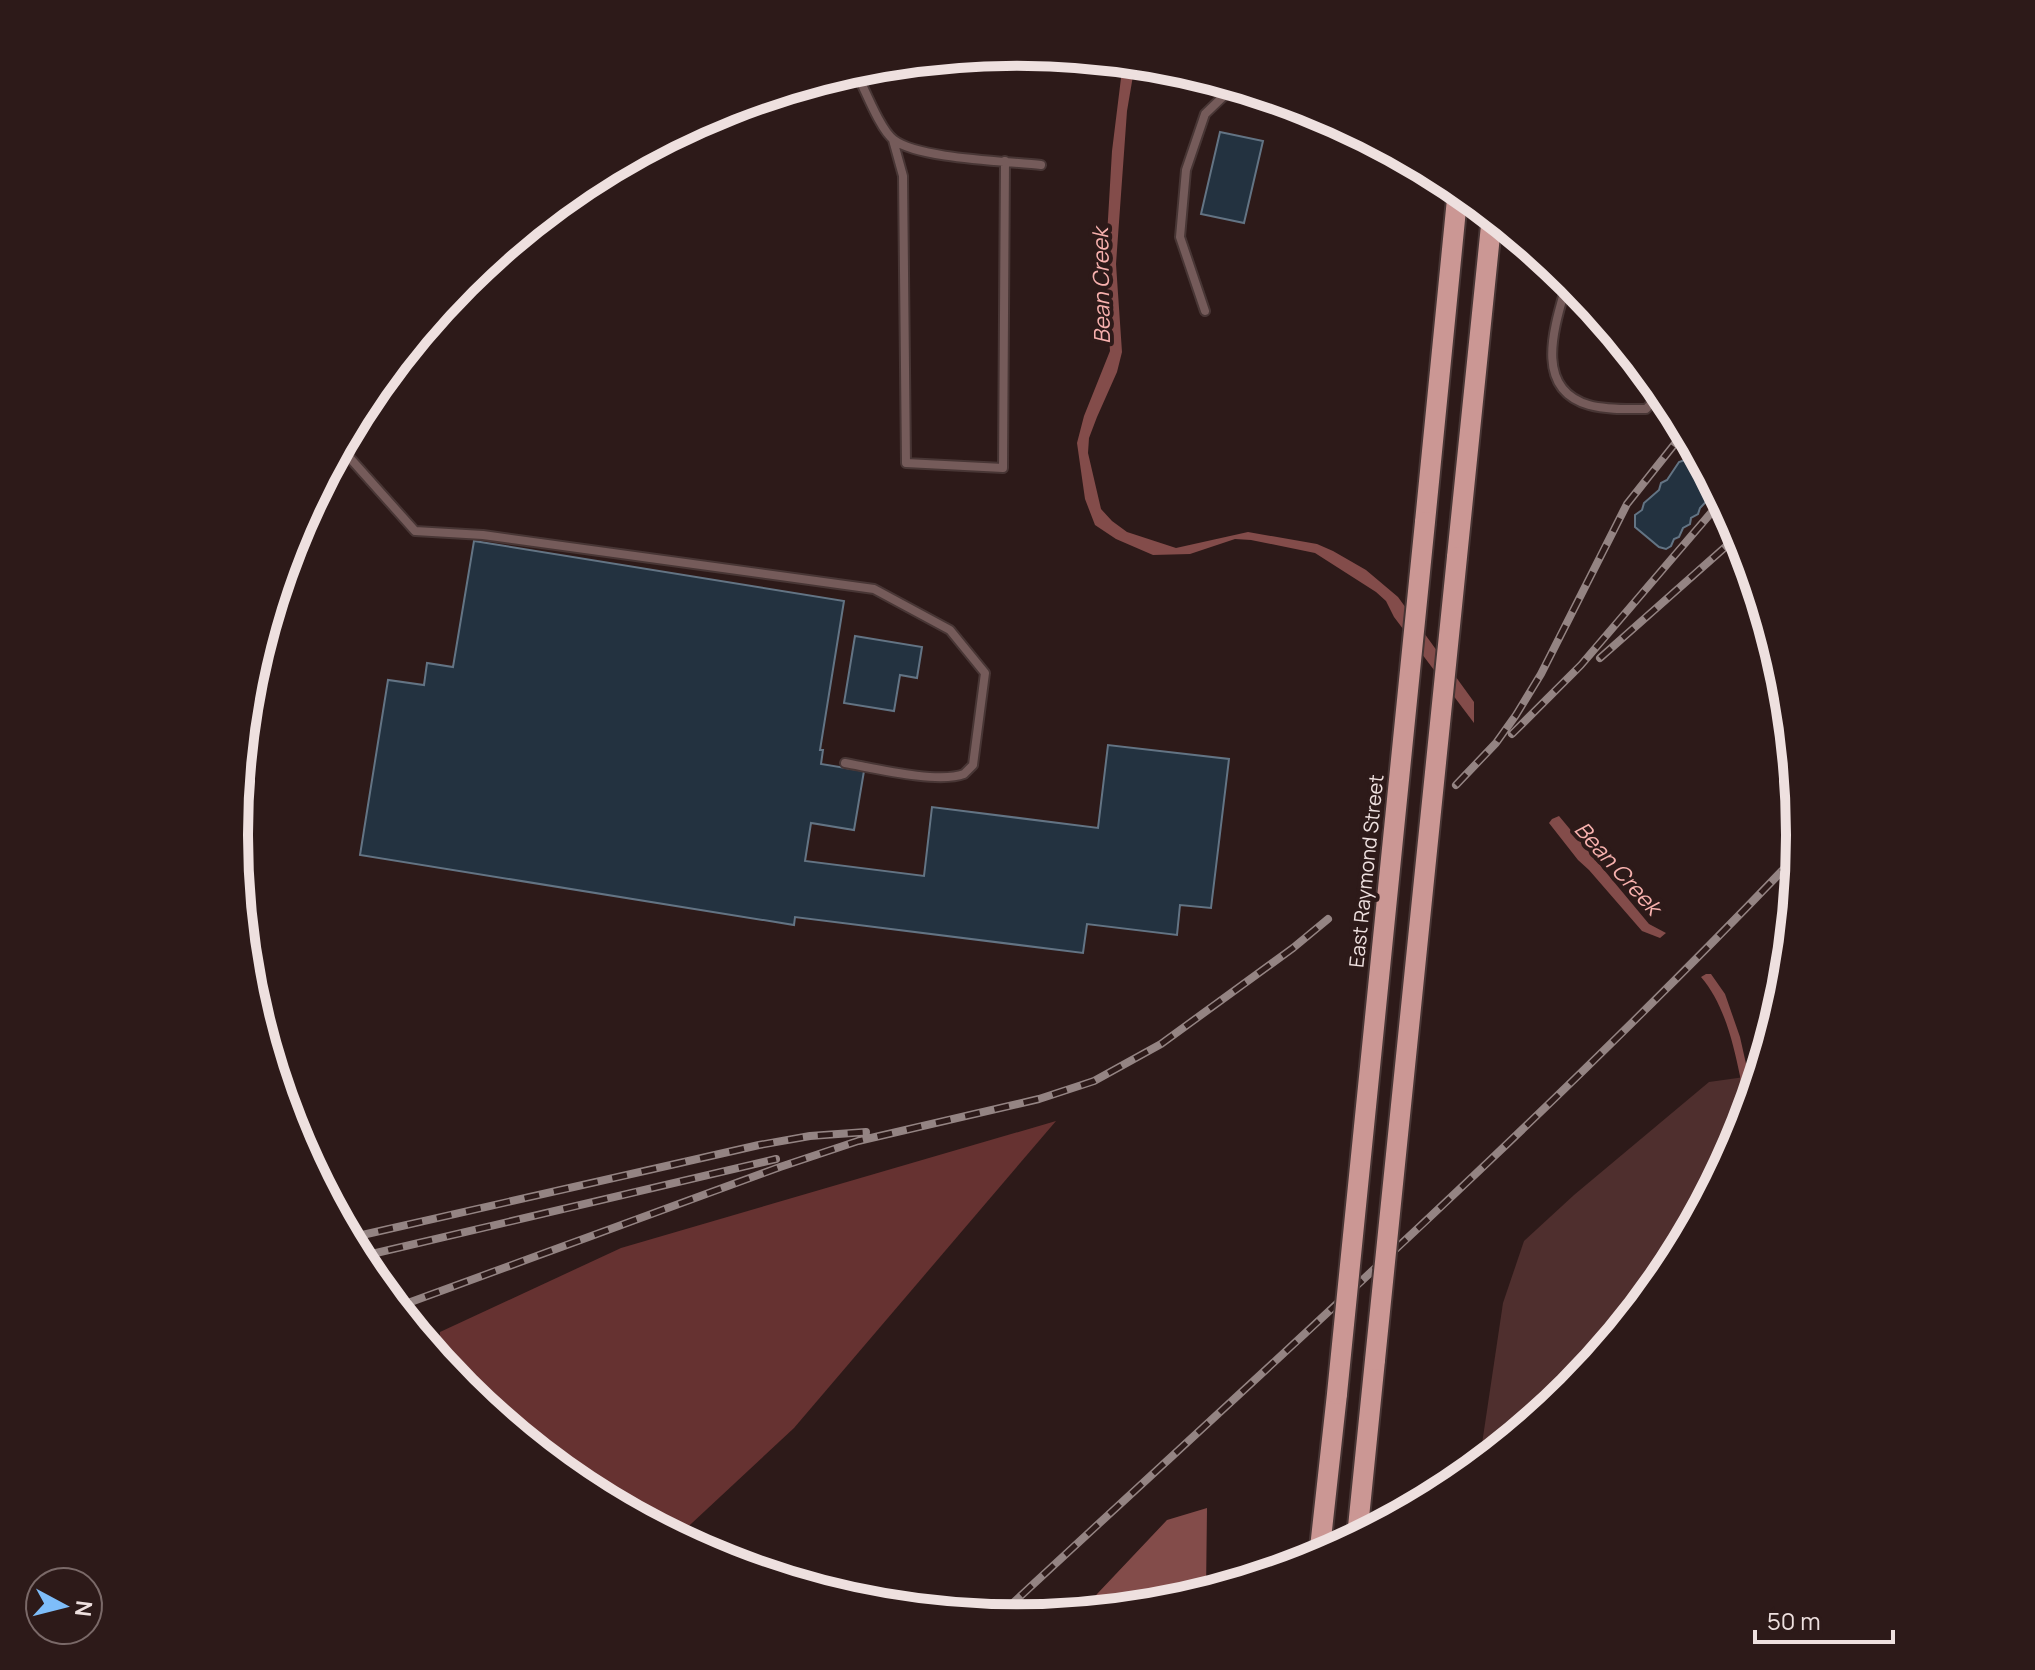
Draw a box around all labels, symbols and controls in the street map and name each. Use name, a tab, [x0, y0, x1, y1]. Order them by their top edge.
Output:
water label: Bean Creek	[1085, 225, 1117, 344]
street label: East Raymond Street	[1342, 773, 1390, 969]
water label: Bean Creek	[1568, 815, 1670, 923]
north arrow	[24, 1566, 104, 1646]
scale bar	[1755, 1594, 1893, 1644]
text: N	[68, 1599, 100, 1618]
text: 50 m	[1767, 1604, 1821, 1637]

